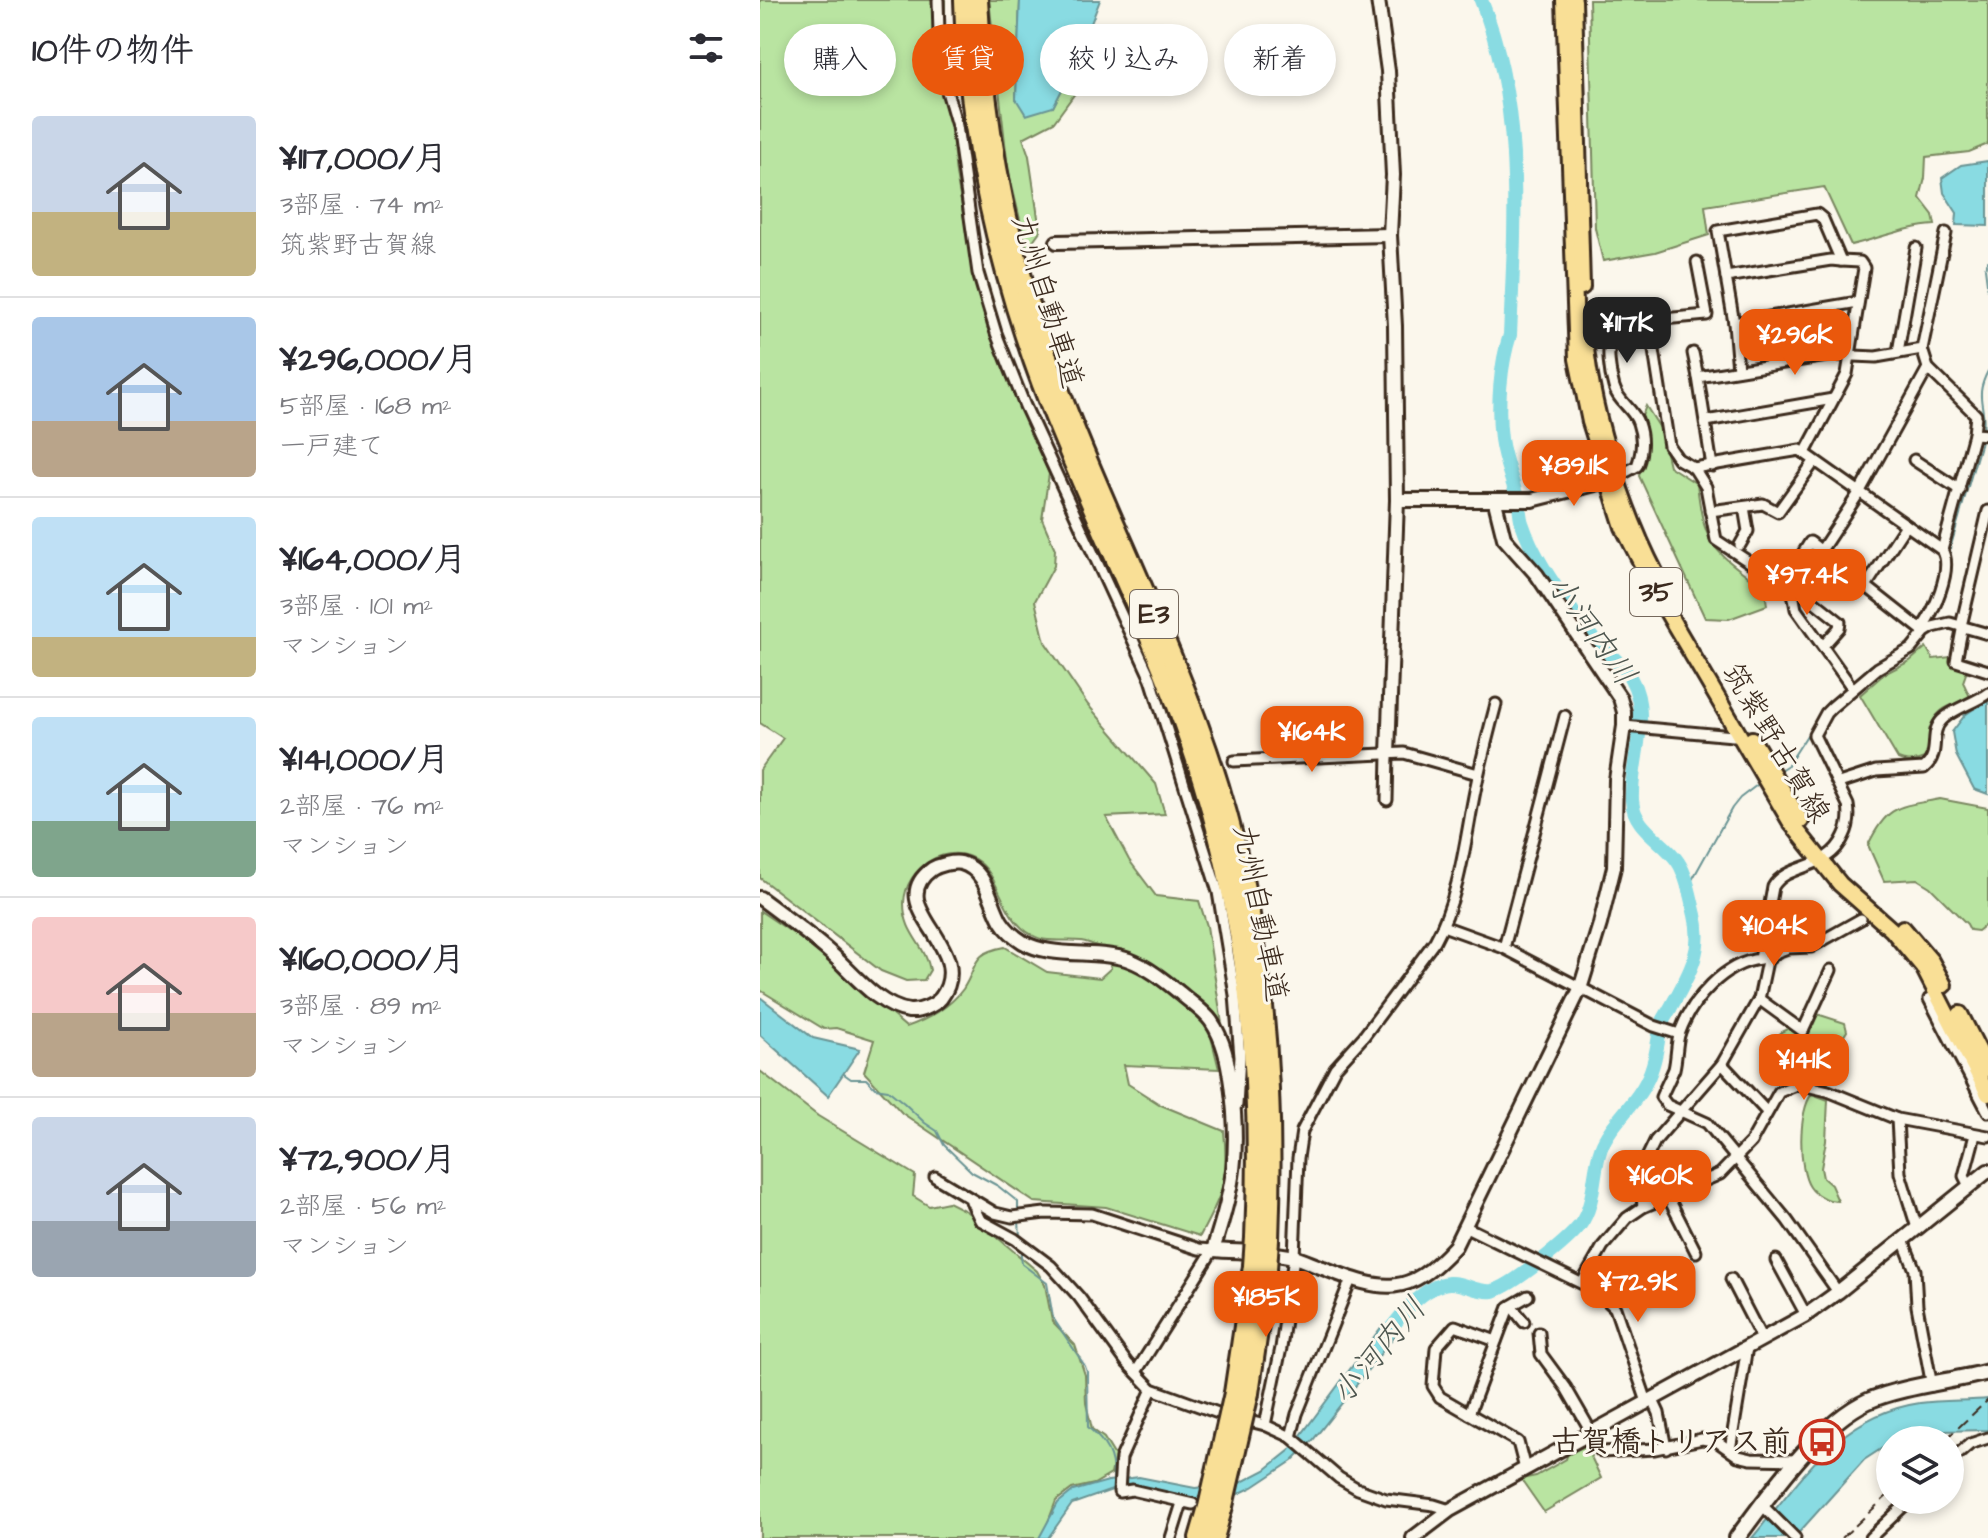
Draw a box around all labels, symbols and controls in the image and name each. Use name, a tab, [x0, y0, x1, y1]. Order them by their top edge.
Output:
chip: 購入	[784, 24, 896, 96]
chip: 賃貸	[912, 24, 1024, 96]
chip: 絞り込み	[1040, 24, 1208, 96]
chip: 新着	[1224, 24, 1336, 96]
icon: filters	[684, 26, 728, 70]
text: 10件の物件	[32, 27, 194, 75]
text: ¥117,000/月	[280, 135, 448, 183]
icon: home	[96, 148, 192, 244]
text: 3部屋 · 74 m²	[280, 187, 444, 223]
street label: 九州自動車道	[1001, 209, 1093, 393]
text: 筑紫野古賀線	[280, 227, 436, 263]
pin: ¥117K	[1571, 297, 1683, 365]
text: ¥117K	[1601, 305, 1653, 341]
pin: ¥296K	[1739, 309, 1851, 377]
text: ¥296K	[1757, 317, 1833, 353]
text: ¥296,000/月	[280, 336, 478, 384]
icon: home	[96, 349, 192, 445]
text: 5部屋 · 168 m²	[280, 388, 452, 424]
text: 一戸建て	[280, 428, 384, 464]
pin: ¥89.1K	[1509, 440, 1639, 508]
text: ¥89.1K	[1540, 448, 1608, 484]
text: ¥164,000/月	[280, 536, 467, 584]
icon: home	[96, 549, 192, 645]
pin: ¥97.4K	[1742, 549, 1872, 617]
text: ¥97.4K	[1766, 557, 1848, 593]
water label: 小河内川	[1535, 565, 1647, 695]
road number: 35	[1630, 568, 1682, 616]
text: 3部屋 · 101 m²	[280, 588, 433, 624]
road number: E3	[1130, 590, 1178, 638]
text: マンション	[280, 628, 409, 664]
street label: 筑紫野古賀線	[1712, 655, 1840, 831]
pin: ¥164K	[1256, 706, 1368, 774]
text: ¥164K	[1279, 714, 1345, 750]
text: ¥141,000/月	[280, 736, 450, 784]
icon: home	[96, 749, 192, 845]
text: 2部屋 · 76 m²	[280, 788, 444, 824]
street label: 九州自動車道	[1222, 821, 1298, 1005]
text: マンション	[280, 828, 409, 864]
pin: ¥104K	[1718, 900, 1830, 968]
text: ¥104K	[1740, 908, 1808, 944]
text: ¥160,000/月	[280, 936, 465, 984]
icon: home	[96, 949, 192, 1045]
text: 3部屋 · 89 m²	[280, 988, 442, 1024]
text: マンション	[280, 1028, 409, 1064]
pin: ¥141K	[1748, 1034, 1860, 1102]
text: ¥141K	[1777, 1042, 1831, 1078]
text: ¥72,900/月	[280, 1136, 456, 1184]
icon: home	[96, 1149, 192, 1245]
pin: ¥160K	[1604, 1150, 1716, 1218]
text: ¥160K	[1627, 1158, 1693, 1194]
text: 2部屋 · 56 m²	[280, 1188, 446, 1224]
text: マンション	[280, 1228, 409, 1264]
pin: ¥72.9K	[1573, 1256, 1703, 1324]
text: ¥72.9K	[1599, 1264, 1677, 1300]
pin: ¥185K	[1210, 1271, 1322, 1339]
text: ¥185K	[1232, 1279, 1300, 1315]
water label: 小河内川	[1321, 1288, 1437, 1414]
bus stop icon: 古賀橋トリアス前	[1798, 1418, 1846, 1466]
place label: 古賀橋トリアス前	[1551, 1421, 1791, 1463]
map controls	[1876, 1426, 1964, 1514]
button: layers	[1876, 1426, 1964, 1514]

